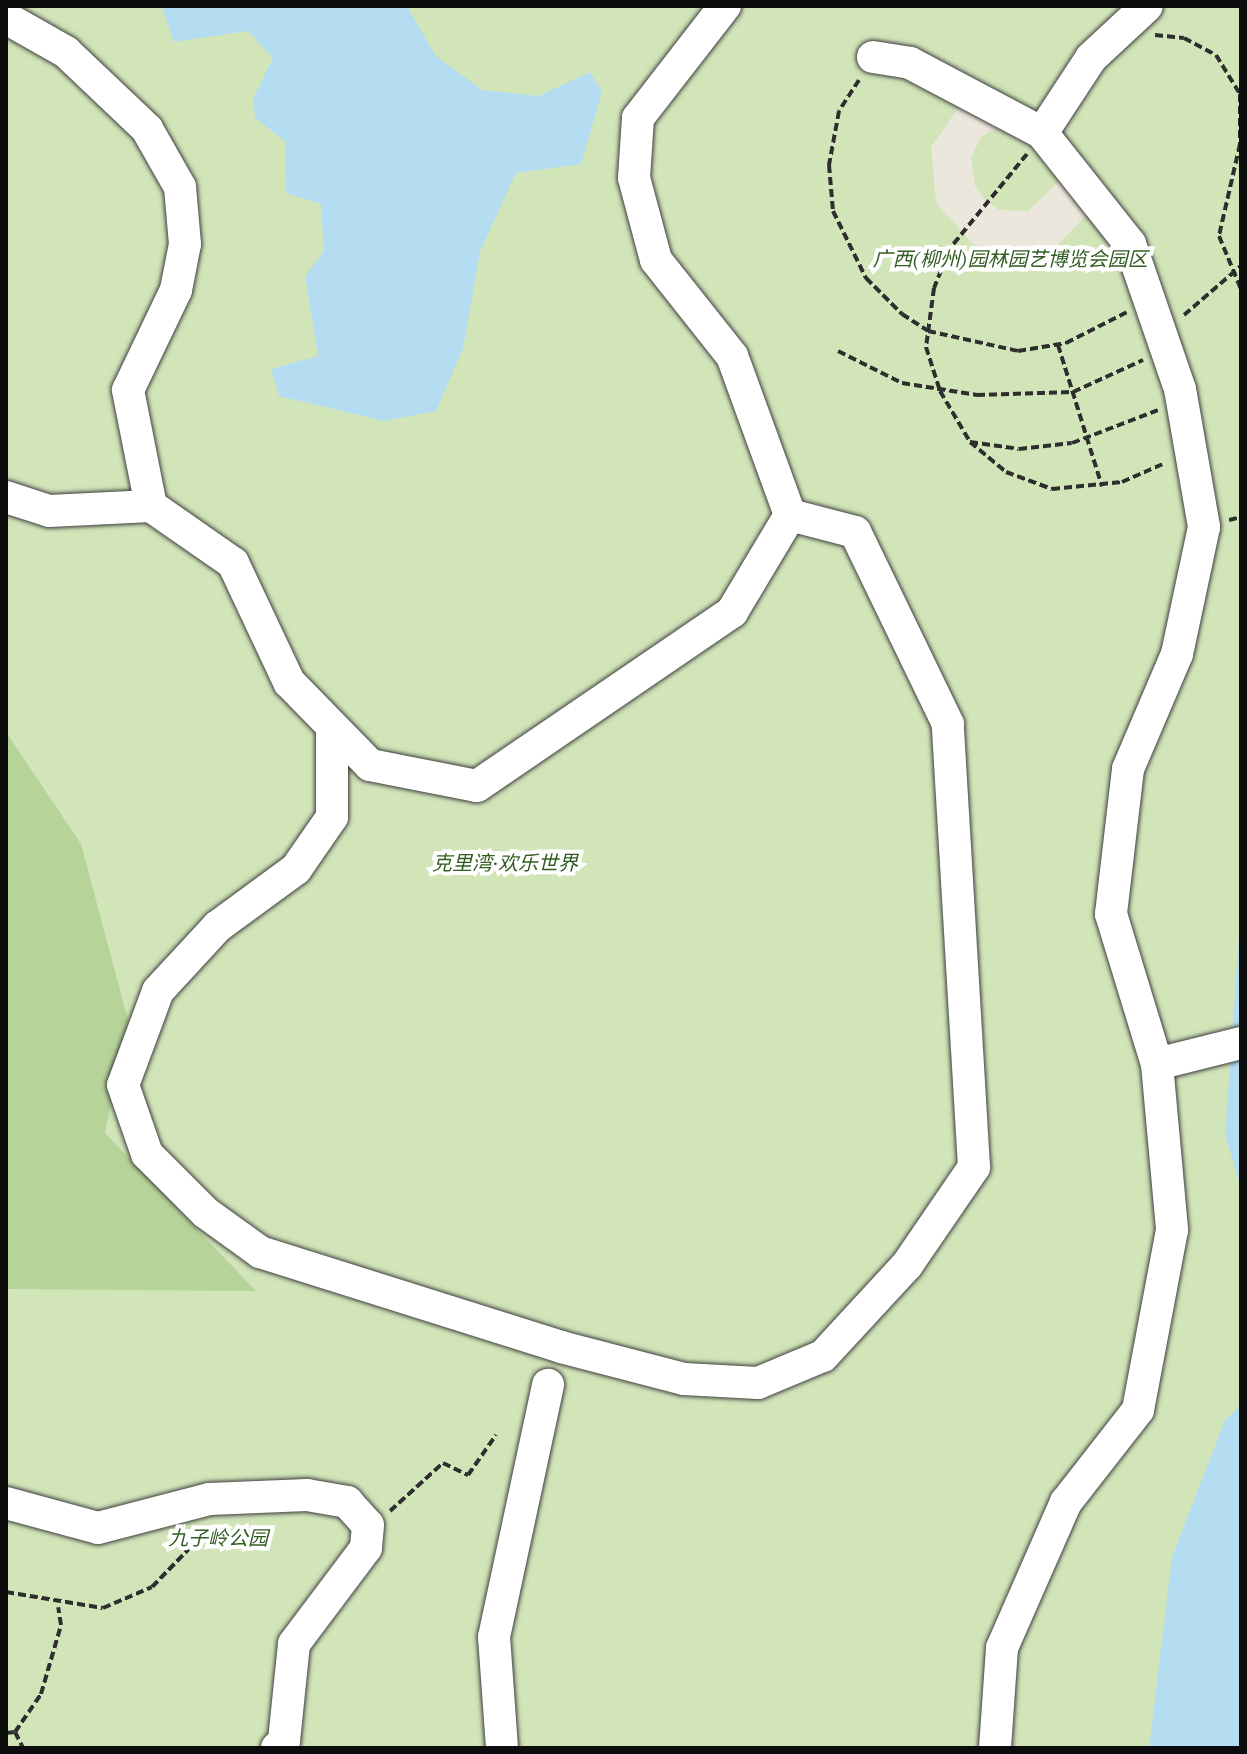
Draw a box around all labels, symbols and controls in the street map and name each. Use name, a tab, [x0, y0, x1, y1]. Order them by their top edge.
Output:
park label: 广西(柳州)园林园艺博览会园区	[873, 247, 1147, 271]
park label: 克里湾·欢乐世界	[432, 851, 578, 875]
park label: 九子岭公园	[168, 1526, 268, 1550]

